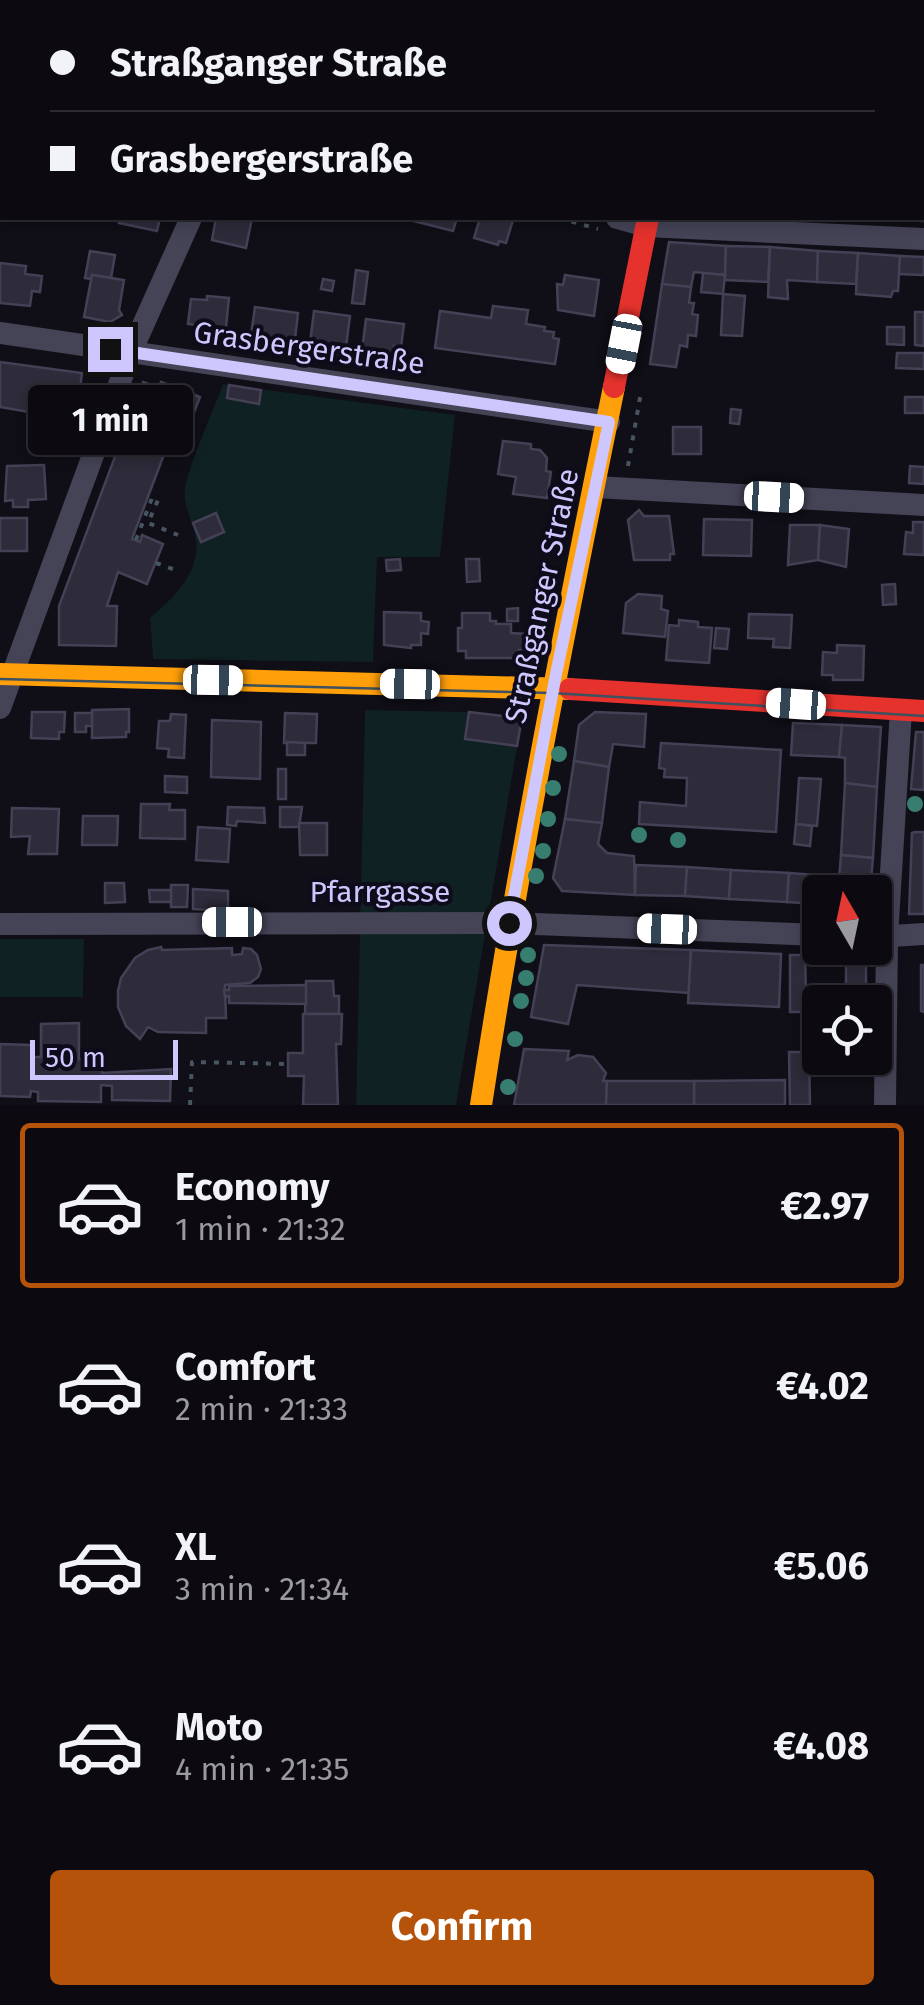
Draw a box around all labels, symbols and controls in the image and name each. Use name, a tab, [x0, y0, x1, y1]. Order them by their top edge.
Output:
text: Straßganger Straße	[110, 40, 447, 86]
text: Grasbergerstraße	[110, 136, 413, 182]
car	[604, 312, 644, 376]
street label: Grasbergerstraße	[191, 314, 427, 382]
route end	[88, 327, 133, 372]
callout: 1 min	[28, 384, 192, 454]
text: 1 min	[72, 401, 149, 439]
street label: Straßganger Straße	[497, 465, 587, 727]
car	[743, 480, 805, 514]
car	[183, 664, 243, 696]
car	[380, 668, 440, 700]
car	[765, 687, 827, 721]
street label: Pfarrgasse	[310, 874, 450, 910]
north arrow	[802, 875, 892, 965]
map controls	[802, 875, 892, 1075]
route start	[487, 901, 532, 946]
car	[202, 907, 262, 937]
car	[636, 913, 698, 945]
button: locate	[802, 985, 892, 1075]
scale bar	[30, 1035, 178, 1080]
text: 50 m	[45, 1041, 106, 1074]
icon: car	[55, 1161, 145, 1251]
text: Economy	[175, 1164, 330, 1210]
text: €2.97	[780, 1183, 869, 1229]
text: 1 min · 21:32	[175, 1210, 346, 1248]
icon: car	[55, 1341, 145, 1431]
text: Comfort	[175, 1344, 316, 1390]
text: €4.02	[776, 1363, 869, 1409]
text: 2 min · 21:33	[175, 1390, 348, 1428]
icon: car	[55, 1521, 145, 1611]
text: XL	[175, 1524, 217, 1570]
text: €5.06	[774, 1543, 869, 1589]
text: 3 min · 21:34	[175, 1570, 349, 1608]
icon: car	[55, 1701, 145, 1791]
text: Moto	[175, 1704, 263, 1750]
text: €4.08	[773, 1723, 869, 1769]
text: 4 min · 21:35	[175, 1750, 349, 1788]
button: Confirm	[50, 1870, 874, 1985]

